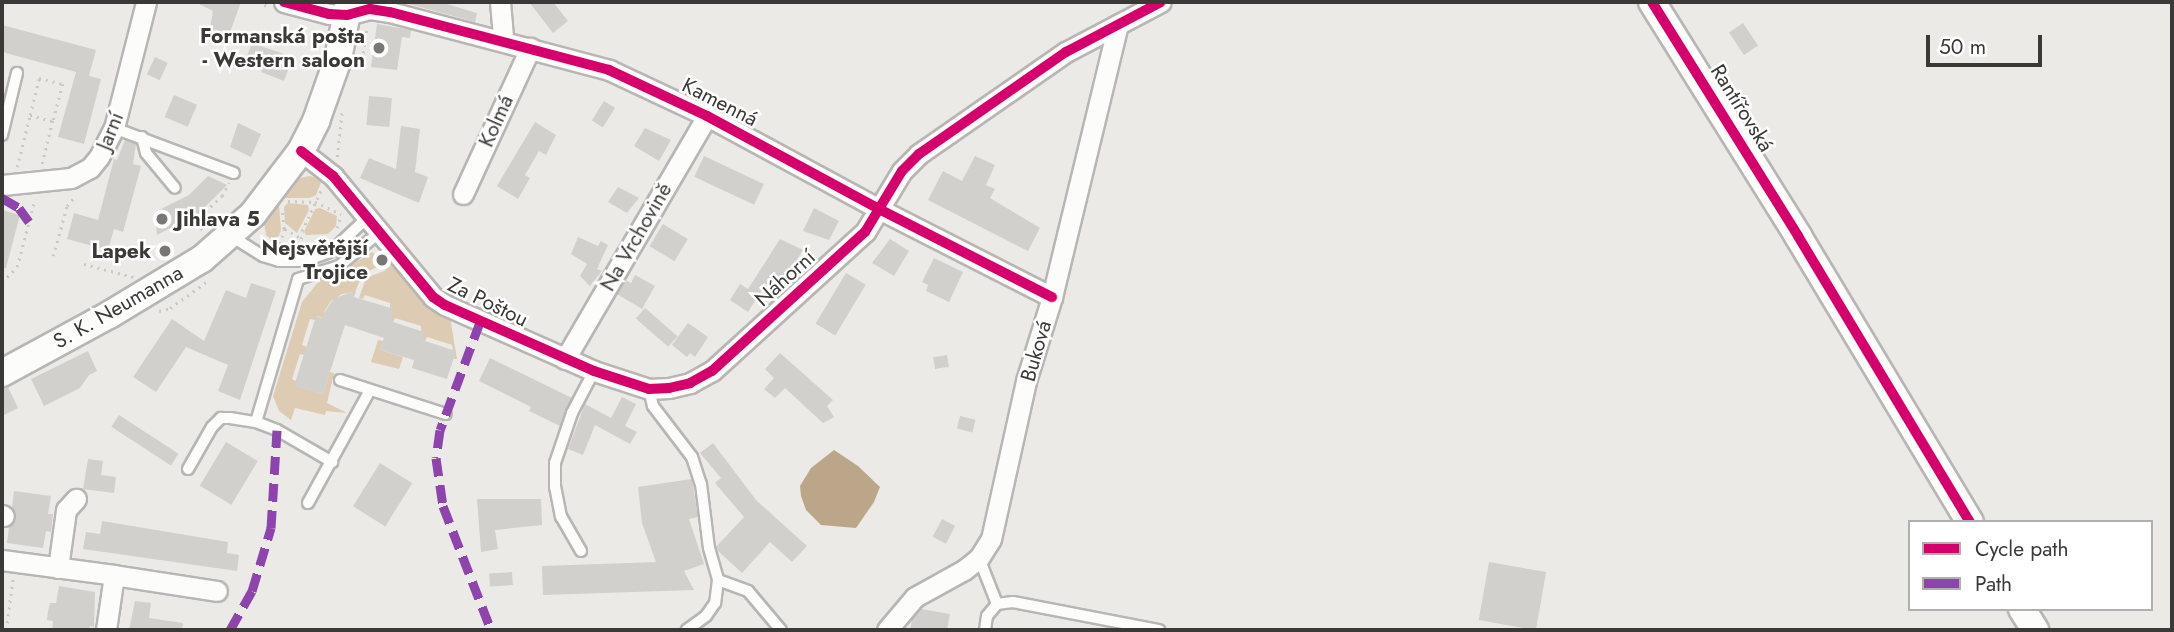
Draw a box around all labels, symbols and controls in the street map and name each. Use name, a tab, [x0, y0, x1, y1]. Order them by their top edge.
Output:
scale bar	[1929, 21, 2044, 65]
place label: Formanská pošta - Western saloon	[200, 23, 365, 73]
text: 50 m	[1939, 32, 1986, 62]
marker: Formanská pošta - Western saloon	[371, 40, 387, 56]
street label: Rantířovská	[1705, 60, 1779, 156]
street label: Kamenná	[678, 72, 762, 132]
street label: Kolmá	[473, 91, 519, 151]
street label: Jarní	[91, 108, 129, 154]
street label: Na Vrchovině	[595, 178, 677, 296]
place label: Jihlava 5	[176, 206, 260, 232]
marker: Jihlava 5	[154, 211, 170, 227]
place label: Nejsvětější Trojice	[262, 235, 368, 285]
place label: Lapek	[91, 238, 151, 264]
marker: Lapek	[157, 243, 173, 259]
street label: Náhorní	[750, 244, 820, 312]
marker: Nejsvětější Trojice	[374, 252, 390, 268]
street label: S. K. Neumanna	[49, 260, 187, 354]
street label: Za Poštou	[444, 272, 532, 332]
street label: Buková	[1015, 318, 1057, 384]
legend	[1908, 520, 2153, 611]
text: Cycle path	[1975, 534, 2068, 564]
text: Path	[1975, 569, 2012, 599]

